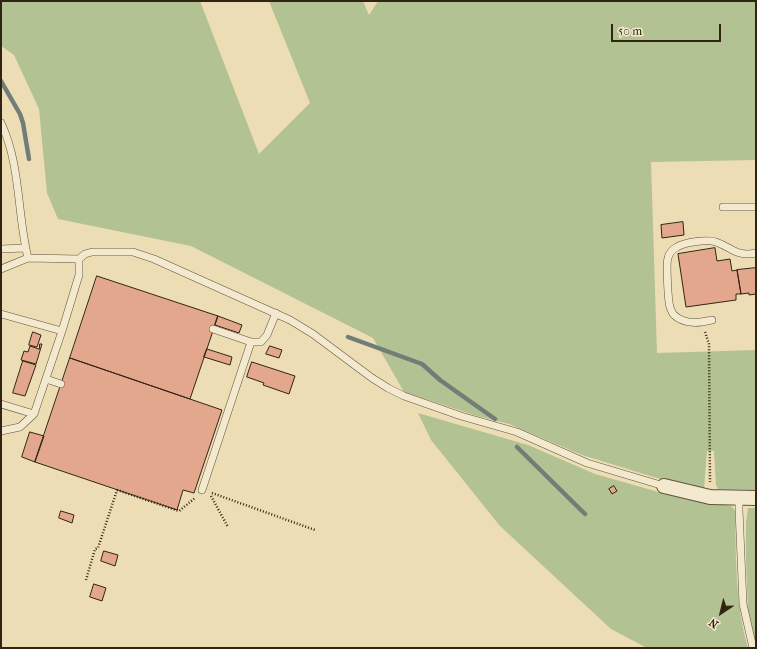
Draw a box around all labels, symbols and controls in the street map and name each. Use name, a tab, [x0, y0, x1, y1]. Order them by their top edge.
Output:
scale bar	[613, 16, 723, 42]
text: 50 m	[618, 24, 642, 38]
north arrow	[701, 593, 741, 633]
text: N	[707, 616, 721, 631]

